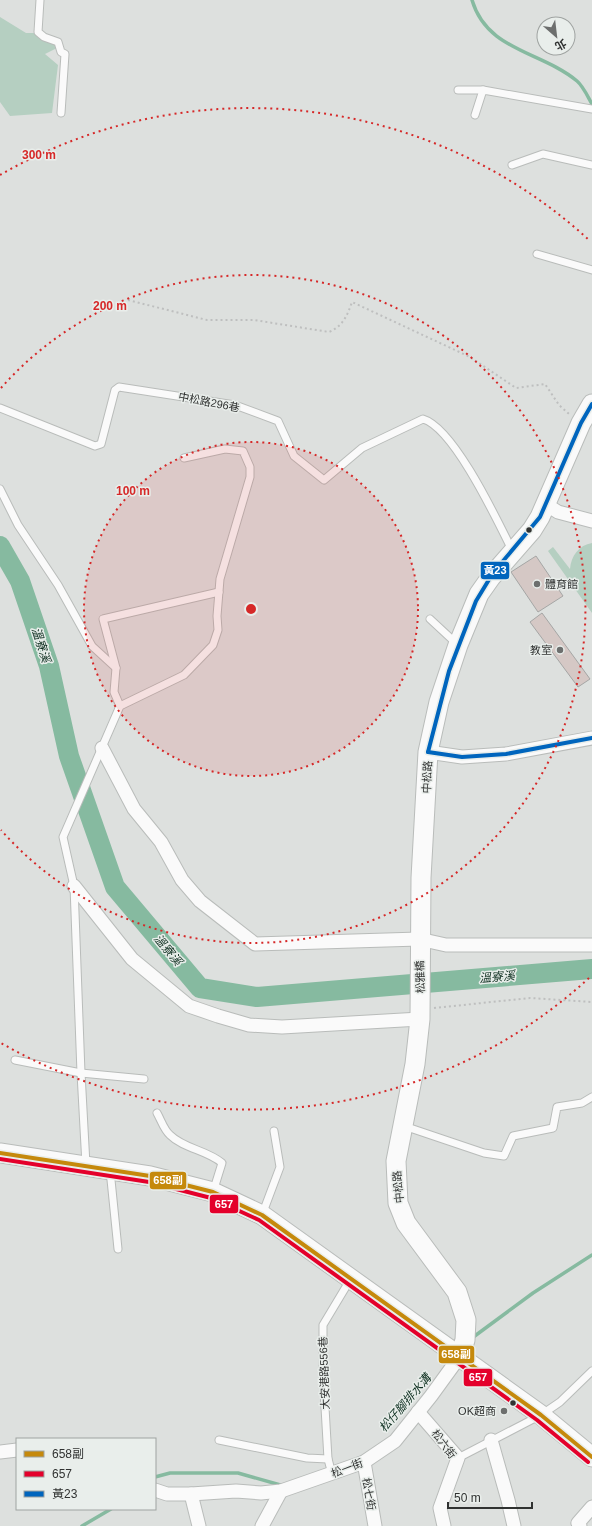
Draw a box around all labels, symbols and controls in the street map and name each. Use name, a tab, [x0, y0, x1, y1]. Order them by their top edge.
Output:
north arrow	[536, 16, 576, 56]
text: 北	[553, 37, 568, 53]
text: 300 m	[22, 148, 56, 162]
text: 200 m	[93, 299, 127, 313]
street label: 中松路296巷	[177, 390, 241, 414]
text: 100 m	[116, 484, 150, 498]
unlabelled marker	[524, 525, 534, 535]
line badge: 黃23	[480, 561, 510, 580]
text: 黃23	[483, 564, 507, 576]
place label: 體育館	[545, 578, 578, 590]
marker: 體育館	[532, 579, 542, 589]
centre of rings	[244, 602, 258, 616]
water label: 溫寮溪	[29, 626, 54, 666]
place label: 教室	[530, 644, 552, 656]
marker: 教室	[555, 645, 565, 655]
street label: 中松路	[420, 760, 434, 794]
water label: 溫寮溪	[151, 932, 186, 970]
street label: 松雅橋	[413, 960, 427, 994]
water label: 溫寮溪	[478, 968, 518, 986]
street label: 中松路	[391, 1170, 405, 1204]
line badge: 658副	[149, 1171, 187, 1190]
text: 658副	[153, 1174, 183, 1186]
line badge: 657	[209, 1194, 239, 1214]
text: 657	[215, 1198, 233, 1210]
street label: 大安港路556巷	[317, 1336, 331, 1410]
line badge: 658副	[438, 1345, 475, 1364]
text: 658副	[441, 1348, 471, 1360]
line badge: 657	[463, 1368, 493, 1387]
water label: 松仔腳排水溝	[376, 1370, 435, 1435]
text: 657	[469, 1371, 487, 1383]
unlabelled marker	[508, 1398, 518, 1408]
place label: OK超商	[458, 1405, 496, 1417]
marker: OK超商	[499, 1406, 509, 1416]
street label: 松六街	[429, 1427, 459, 1461]
legend	[16, 1438, 156, 1510]
text: 658副	[52, 1447, 84, 1461]
street label: 松一街	[329, 1456, 365, 1480]
text: 657	[52, 1467, 72, 1481]
street label: 松七街	[360, 1477, 378, 1511]
scale bar	[448, 1484, 532, 1510]
text: 黃23	[52, 1487, 78, 1501]
text: 50 m	[454, 1491, 481, 1505]

